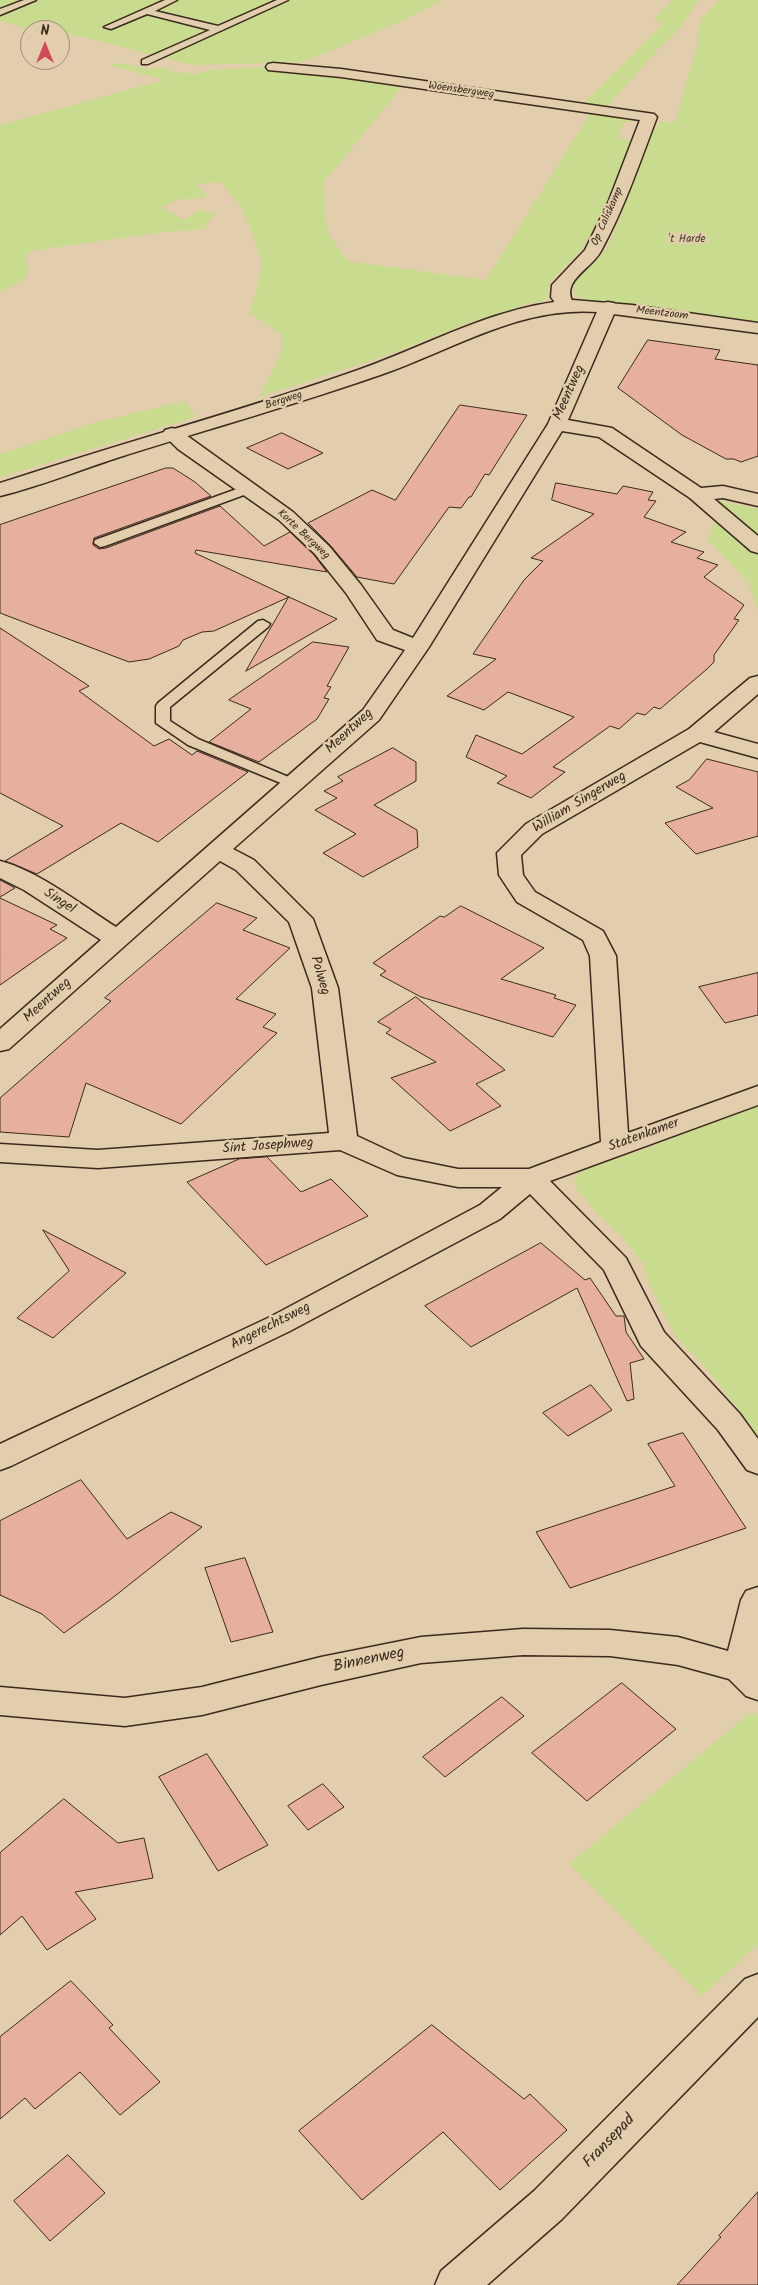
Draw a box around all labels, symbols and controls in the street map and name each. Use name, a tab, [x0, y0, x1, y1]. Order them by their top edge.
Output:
north arrow	[20, 20, 70, 70]
text: N	[41, 20, 49, 42]
street label: Woensbergweg	[427, 80, 495, 102]
street label: Op Caliskamp	[589, 186, 627, 248]
park label: 't Harde	[669, 233, 705, 247]
street label: Meentzoom	[635, 304, 689, 324]
street label: Meentweg	[550, 363, 590, 423]
street label: Bergweg	[264, 389, 304, 413]
street label: Korte Bergweg	[274, 507, 332, 563]
street label: Meentweg	[323, 706, 377, 758]
street label: William Singerweg	[530, 769, 630, 837]
street label: Singel	[40, 886, 78, 918]
street label: Polweg	[305, 955, 333, 997]
street label: Meentweg	[20, 975, 76, 1027]
street label: Statenkamer	[606, 1115, 682, 1157]
street label: Sint Josephweg	[222, 1135, 314, 1159]
street label: Angerechtsweg	[228, 1300, 314, 1354]
street label: Binnenweg	[332, 1644, 406, 1678]
street label: Fransepad	[580, 2111, 640, 2173]

